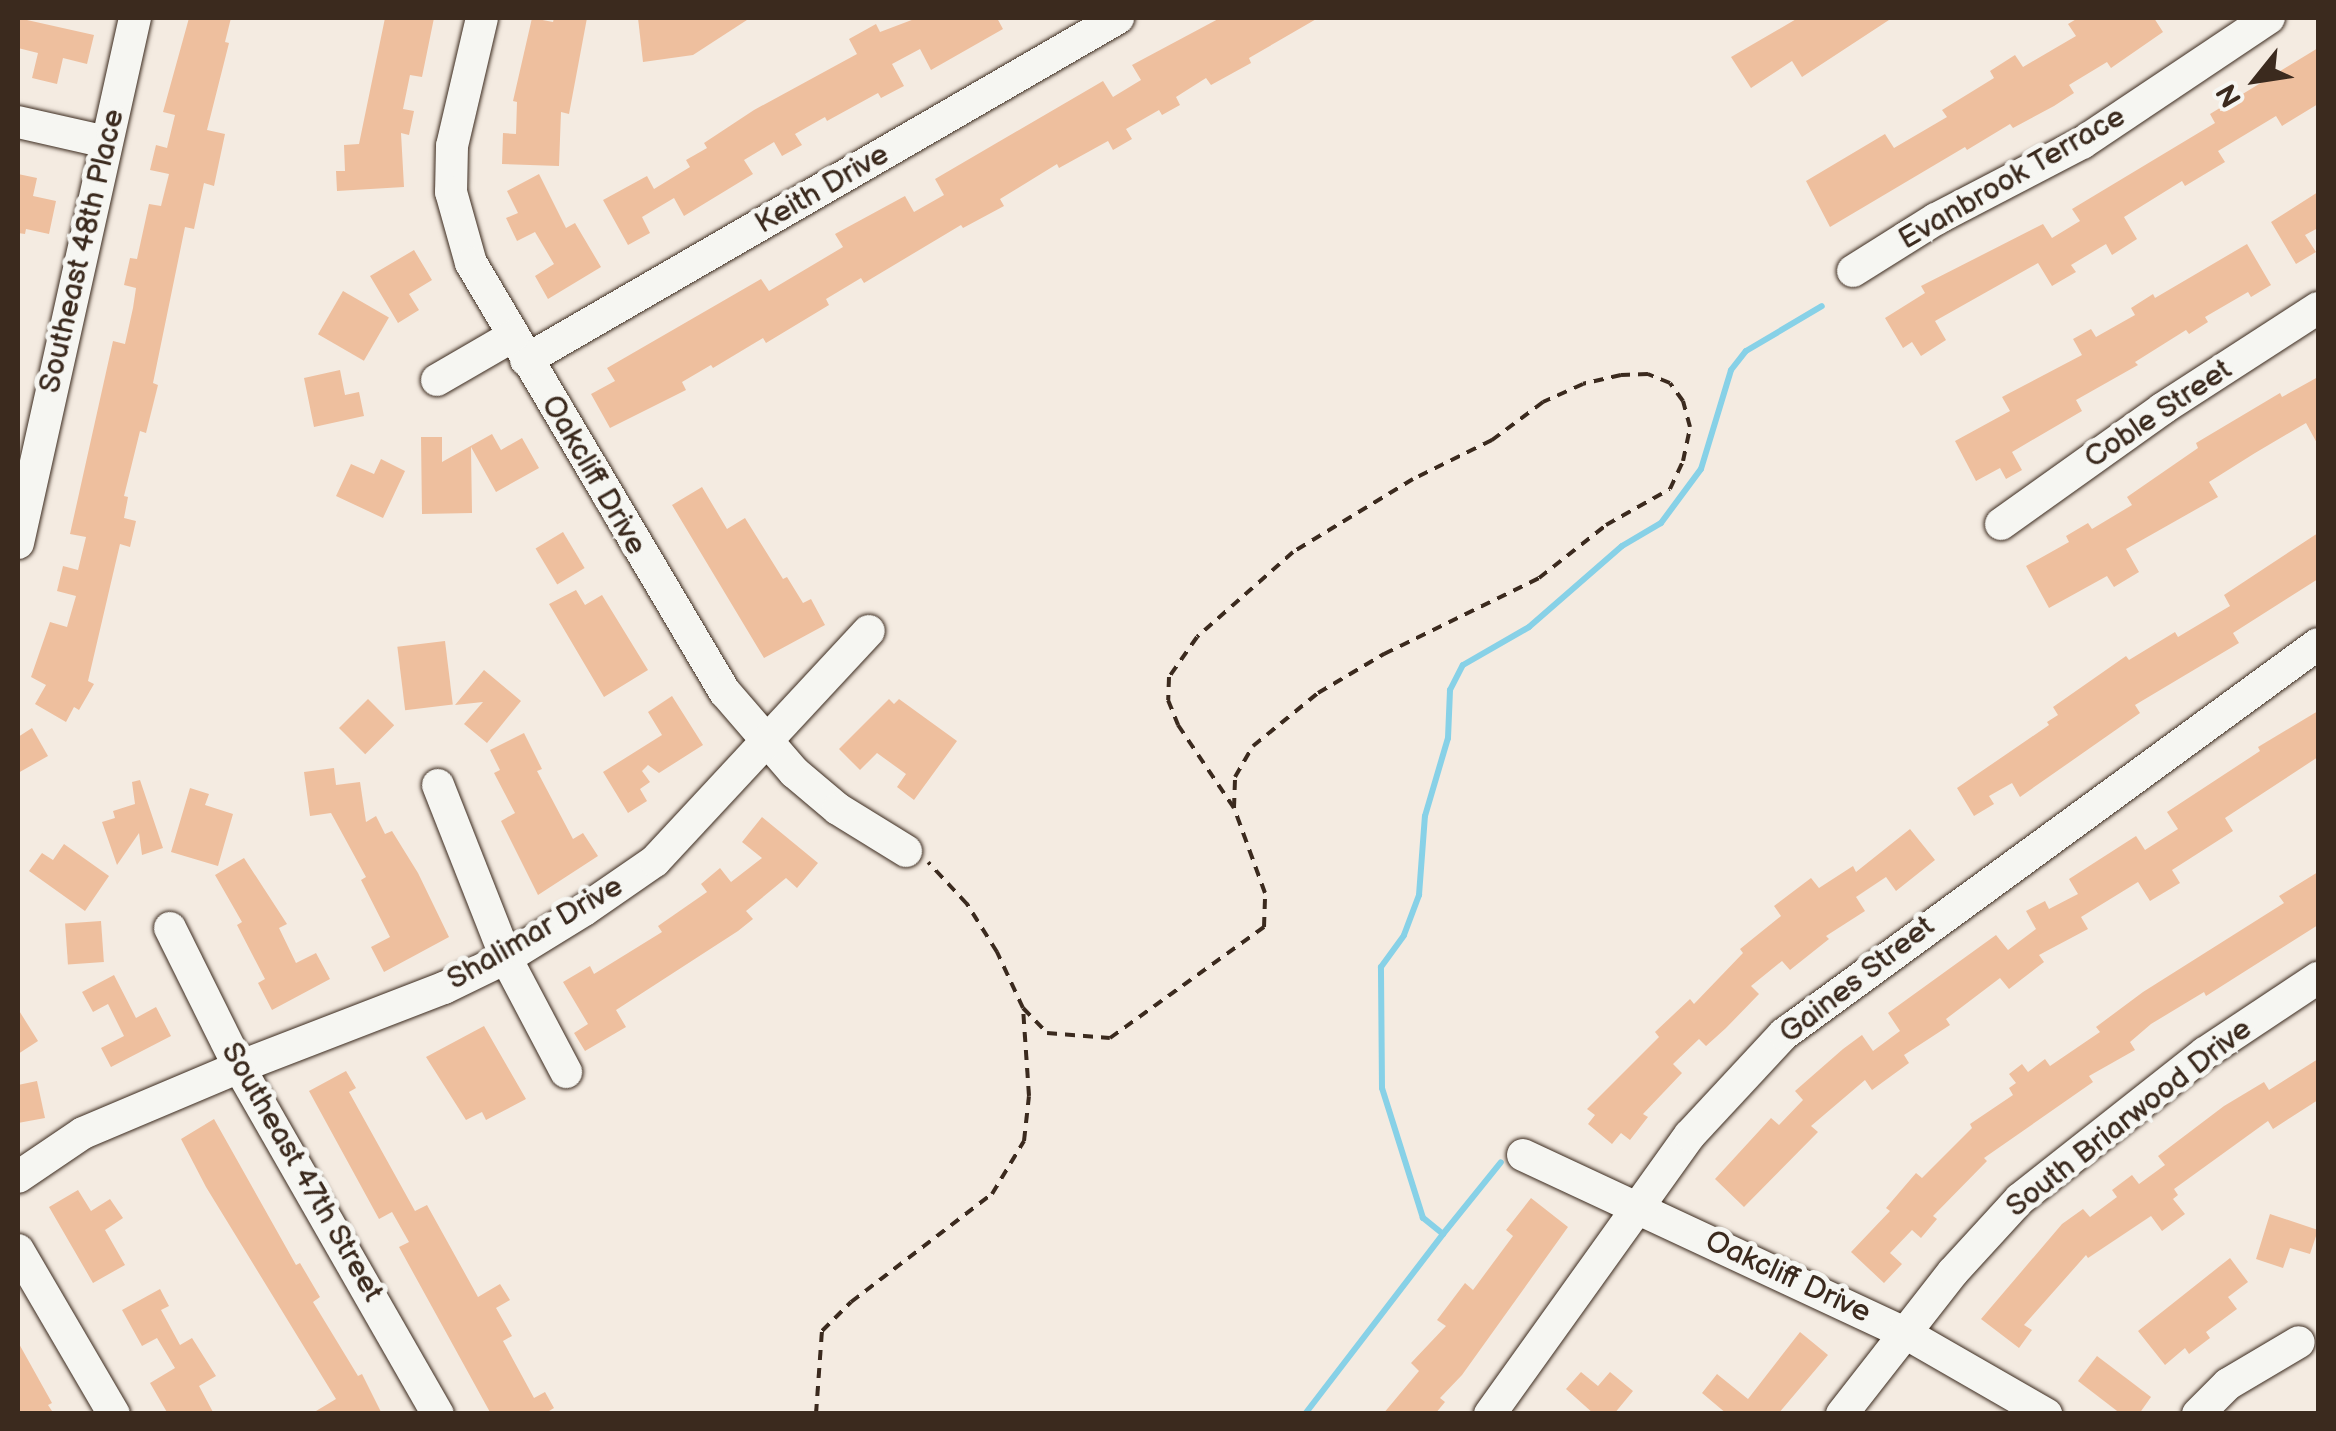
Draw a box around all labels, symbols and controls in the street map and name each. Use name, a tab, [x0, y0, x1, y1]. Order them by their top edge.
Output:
north arrow	[2206, 30, 2306, 130]
text: N	[2210, 78, 2249, 113]
street label: Evanbrook Terrace	[1892, 98, 2132, 258]
street label: Southeast 48th Place	[32, 106, 132, 396]
street label: Keith Drive	[749, 136, 895, 242]
street label: Coble Street	[2077, 352, 2239, 476]
street label: Oakcliff Drive	[534, 389, 654, 561]
street label: Shalimar Drive	[441, 868, 629, 998]
street label: Gaines Street	[1772, 908, 1942, 1052]
street label: South Briarwood Drive	[1999, 1011, 2259, 1225]
street label: Southeast 47th Street	[213, 1036, 391, 1308]
street label: Oakcliff Drive	[1700, 1223, 1876, 1331]

